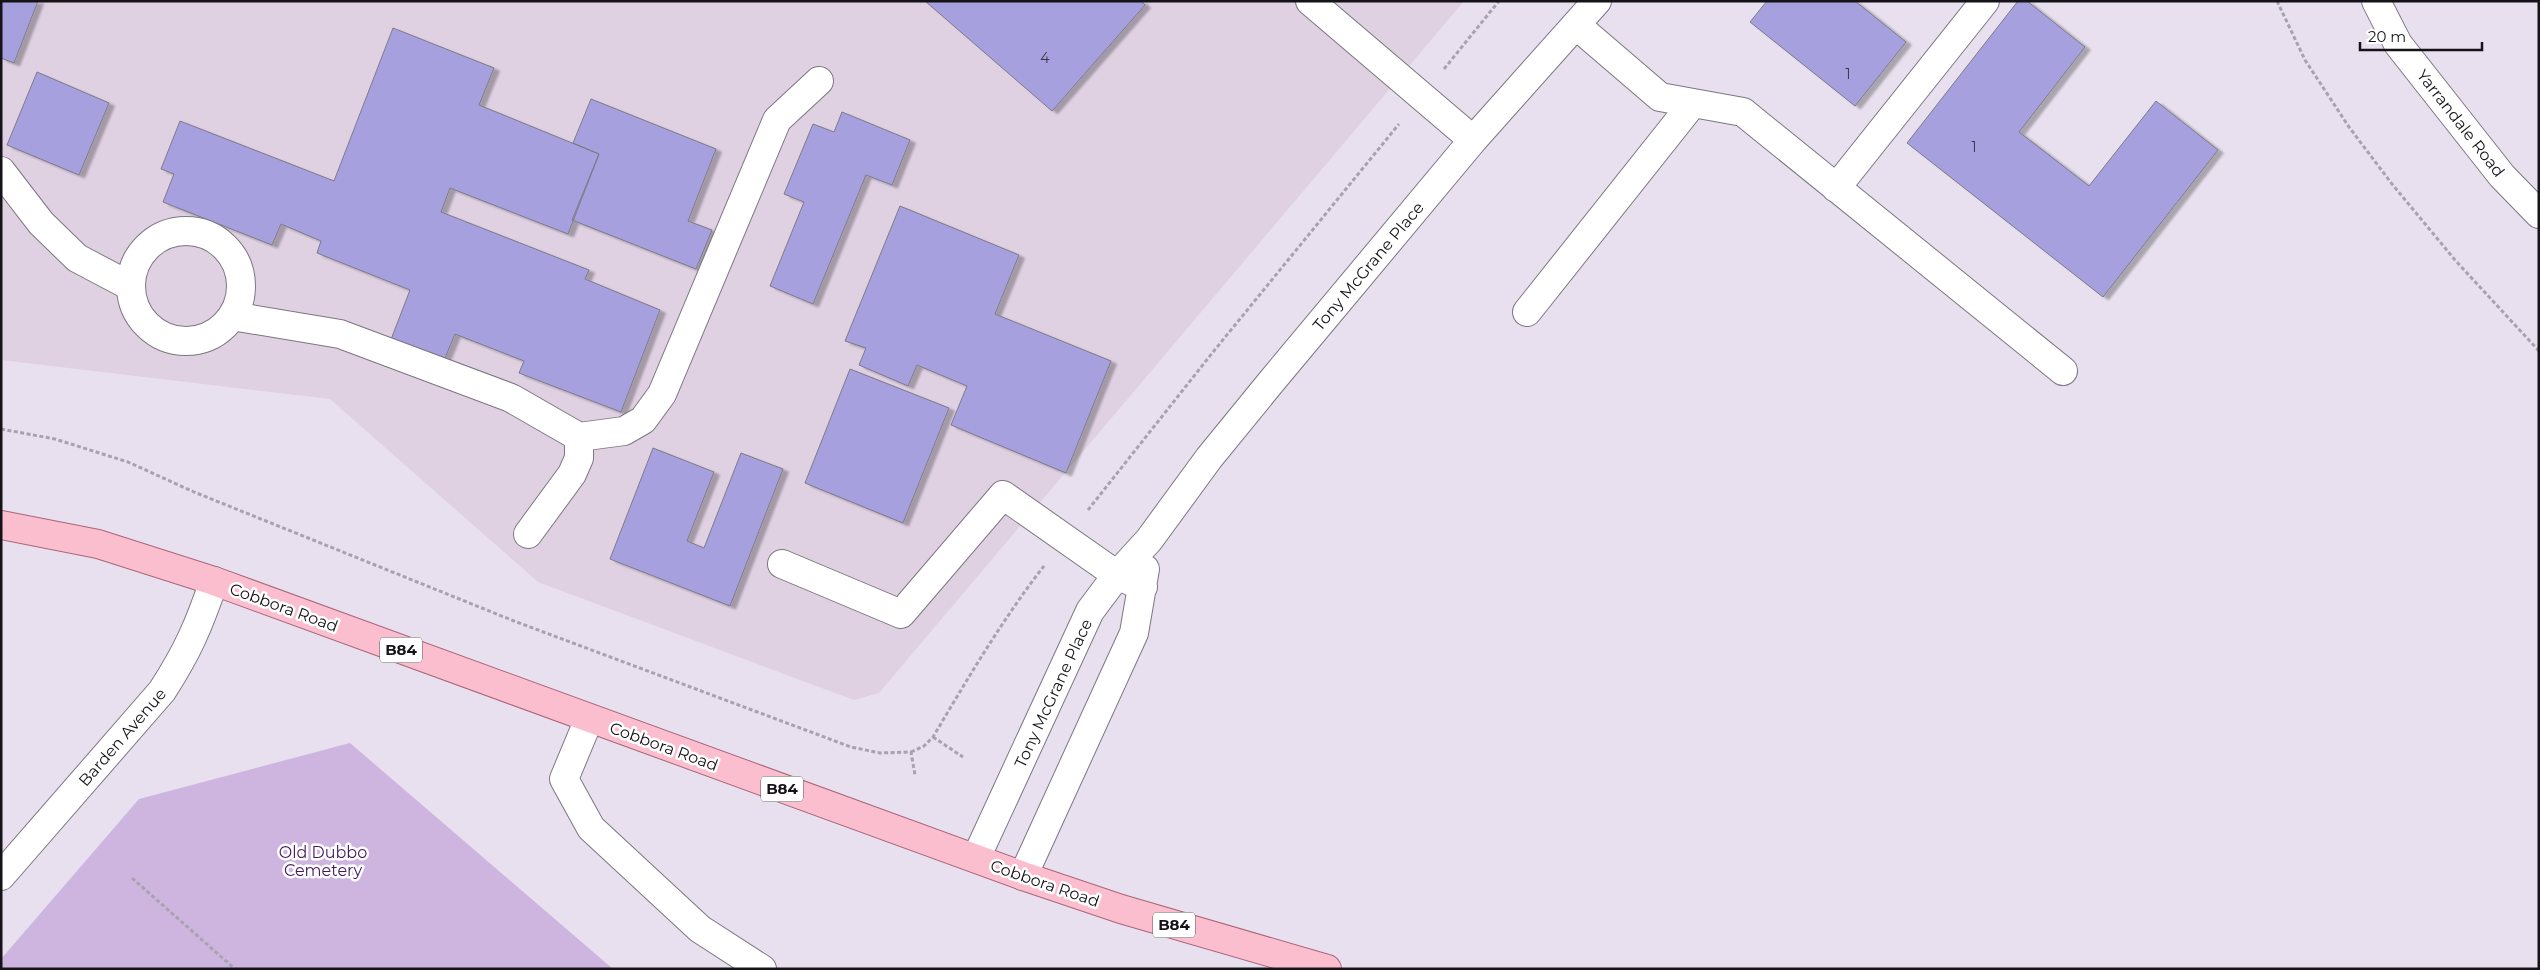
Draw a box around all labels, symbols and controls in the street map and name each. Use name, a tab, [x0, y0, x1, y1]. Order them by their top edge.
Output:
scale bar	[2360, 20, 2482, 52]
text: 20 m	[2368, 27, 2406, 46]
house number: 4	[1040, 49, 1050, 67]
house number: 1	[1845, 65, 1851, 83]
street label: Yarrandale Road	[2413, 66, 2508, 181]
house number: 1	[1971, 138, 1977, 156]
street label: Tony McGrane Place	[1309, 198, 1428, 334]
street label: Cobbora Road	[227, 579, 341, 636]
street label: Tony McGrane Place	[1011, 616, 1096, 771]
road number: B84	[380, 638, 422, 662]
street label: Barden Avenue	[75, 684, 170, 790]
street label: Cobbora Road	[607, 718, 721, 775]
road number: B84	[761, 776, 803, 802]
park label: Old Dubbo Cemetery	[279, 843, 367, 880]
street label: Cobbora Road	[988, 856, 1102, 911]
road number: B84	[1153, 912, 1195, 938]

